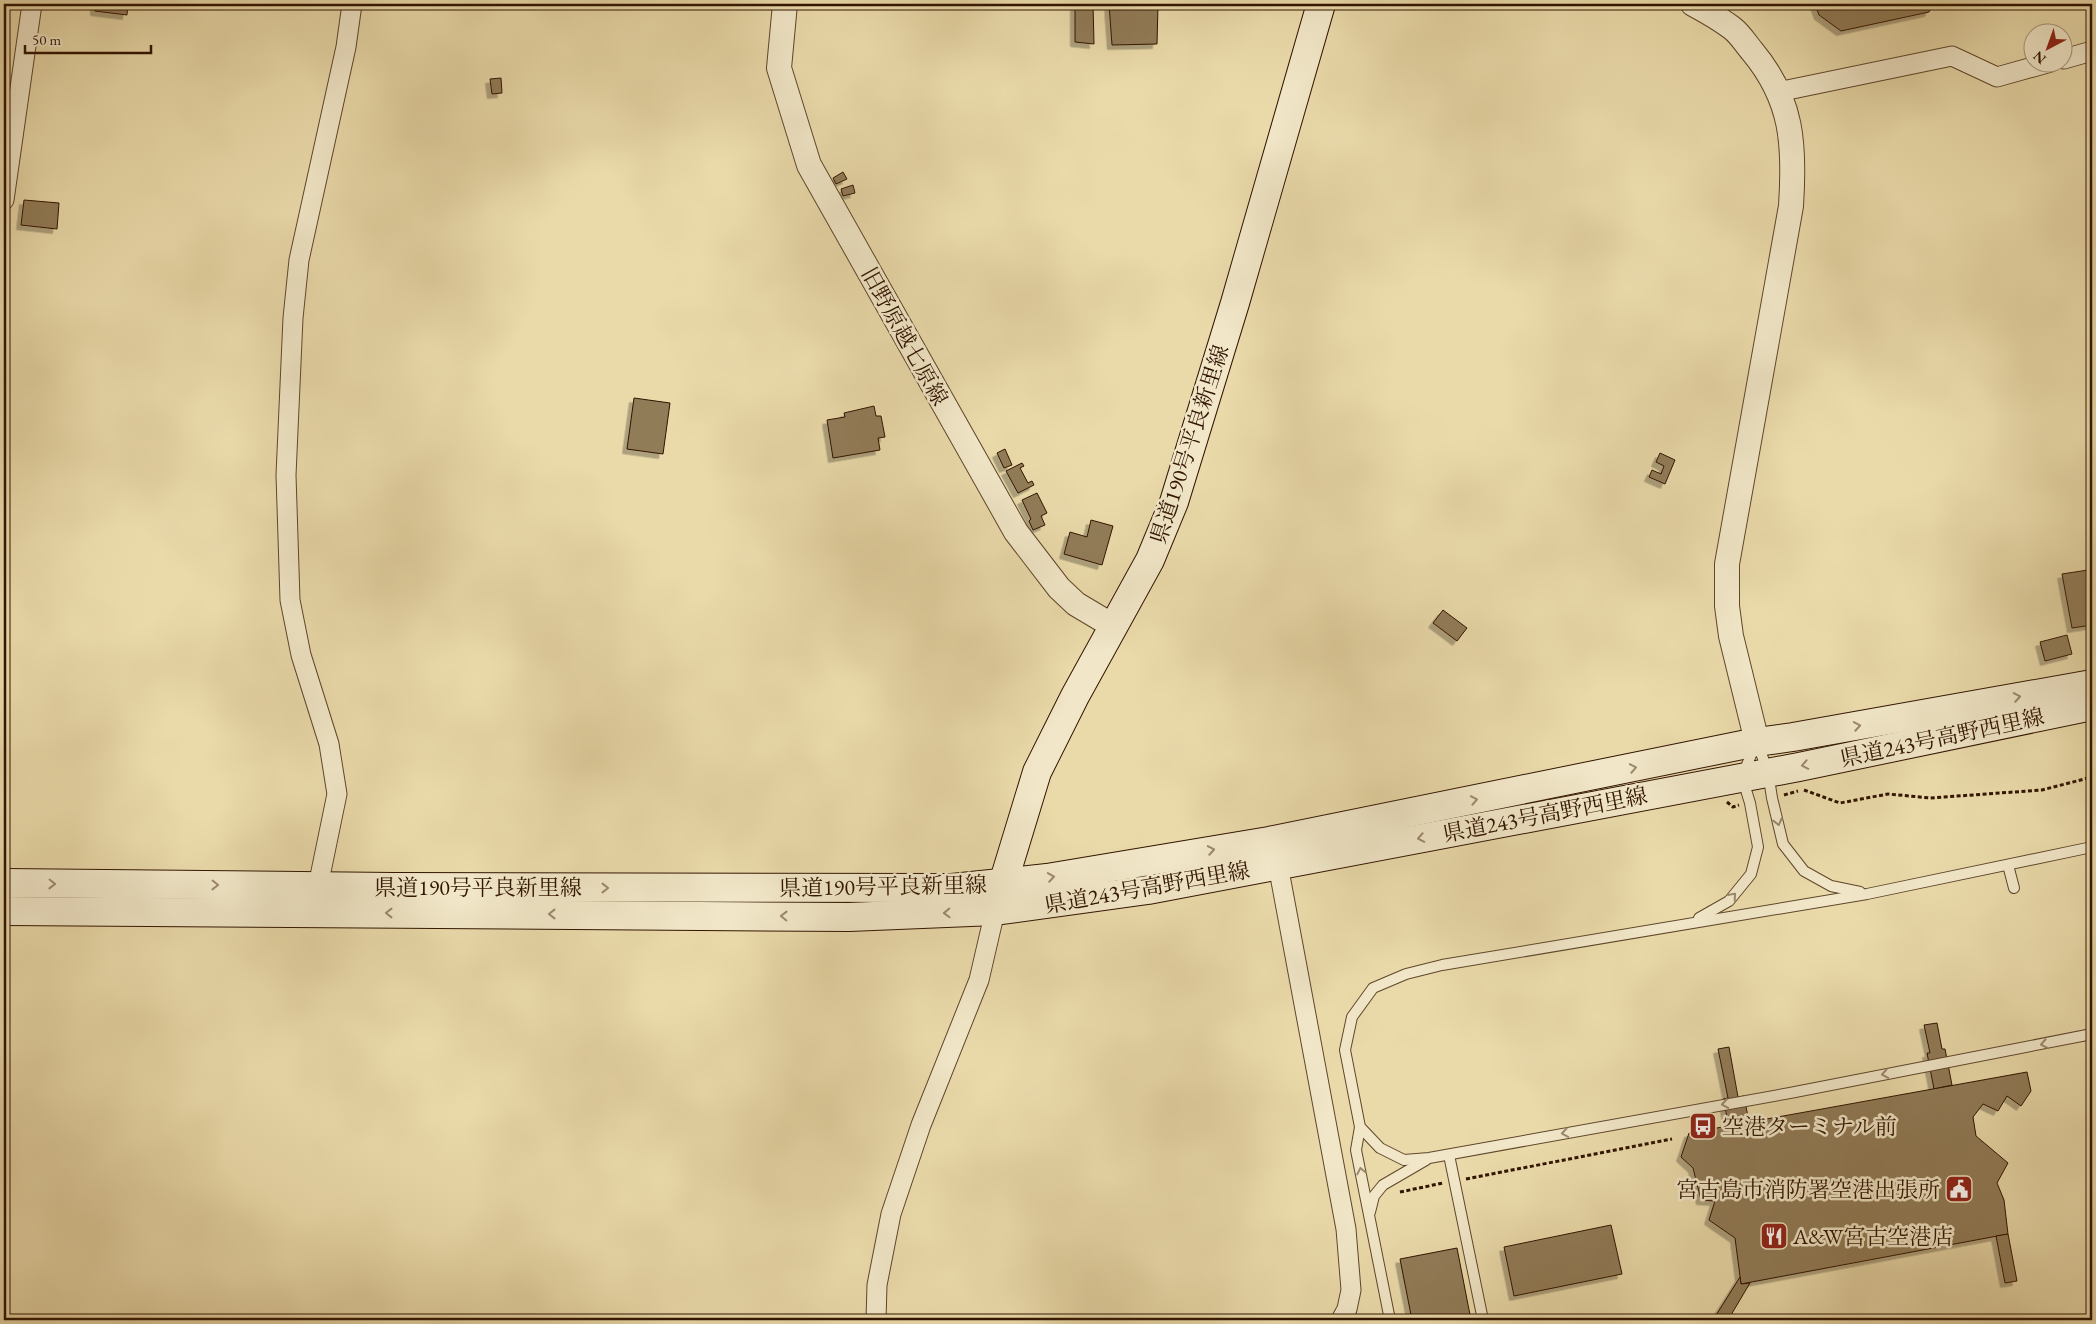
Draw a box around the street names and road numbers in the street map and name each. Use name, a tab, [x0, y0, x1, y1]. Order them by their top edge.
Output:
street label: 旧野原越七原線	[855, 262, 955, 411]
street label: 県道190号平良新里線	[1144, 341, 1235, 547]
street label: 県道243号高野西里線	[1838, 702, 2047, 773]
street label: 県道243号高野西里線	[1440, 780, 1650, 849]
street label: 県道243号高野西里線	[1042, 855, 1252, 920]
street label: 県道190号平良新里線	[779, 870, 987, 903]
street label: 県道190号平良新里線	[374, 873, 582, 902]

